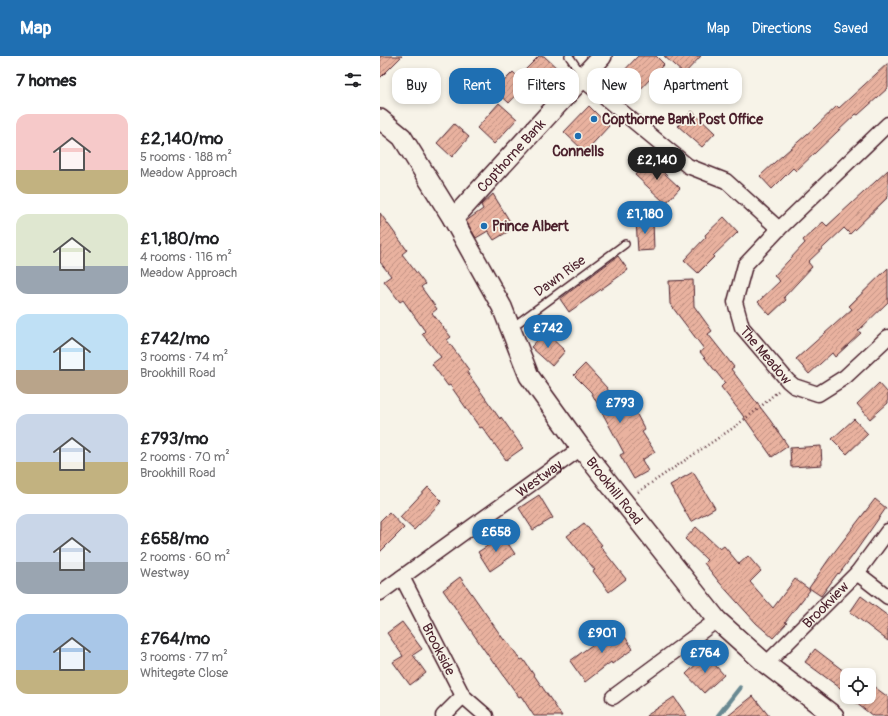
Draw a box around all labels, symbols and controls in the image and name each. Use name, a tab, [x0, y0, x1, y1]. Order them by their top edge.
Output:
text: Map	[20, 16, 51, 40]
text: Map	[707, 20, 730, 37]
text: Directions	[752, 20, 811, 37]
text: Saved	[833, 20, 868, 37]
chip: Buy	[392, 68, 441, 104]
chip: Rent	[449, 68, 505, 104]
chip: Filters	[513, 68, 579, 104]
chip: New	[587, 68, 641, 104]
chip: Apartment	[649, 68, 742, 104]
icon: filters	[342, 69, 364, 91]
text: 7 homes	[16, 70, 76, 91]
place label: Copthorne Bank Post Office	[602, 111, 764, 128]
marker: Copthorne Bank Post Office	[589, 114, 599, 124]
street label: Copthorne Bank	[473, 115, 549, 196]
text: £2,140/mo	[140, 128, 223, 149]
icon: home	[48, 130, 96, 178]
marker: Connells	[573, 131, 583, 141]
place label: Connells	[552, 143, 605, 160]
pin: £2,140	[624, 147, 690, 181]
text: 5 rooms · 188 m²	[140, 149, 232, 165]
text: £2,140	[637, 152, 677, 168]
text: Meadow Approach	[140, 165, 237, 181]
pin: £1,180	[612, 201, 678, 235]
text: £1,180	[626, 206, 664, 222]
place label: Prince Albert	[492, 218, 569, 235]
marker: Prince Albert	[479, 221, 489, 231]
text: £1,180/mo	[140, 228, 219, 249]
icon: home	[48, 230, 96, 278]
text: 4 rooms · 116 m²	[140, 249, 232, 265]
street label: Dawn Rise	[531, 252, 589, 300]
text: Meadow Approach	[140, 265, 237, 281]
pin: £742	[524, 315, 572, 349]
text: £742	[533, 320, 563, 336]
street label: The Meadow	[736, 322, 796, 388]
text: £742/mo	[140, 328, 210, 349]
icon: home	[48, 330, 96, 378]
text: 3 rooms · 74 m²	[140, 349, 228, 365]
text: Brookhill Road	[140, 365, 216, 381]
pin: £793	[596, 390, 644, 424]
text: £793	[605, 395, 635, 411]
text: £793/mo	[140, 428, 209, 449]
icon: home	[48, 430, 96, 478]
text: 2 rooms · 70 m²	[140, 449, 230, 465]
street label: Brookhill Road	[583, 453, 647, 528]
street label: Westway	[513, 456, 565, 501]
text: Brookhill Road	[140, 465, 216, 481]
pin: £658	[472, 519, 520, 553]
text: £658	[481, 524, 511, 540]
text: £658/mo	[140, 528, 209, 549]
icon: home	[48, 530, 96, 578]
text: 2 rooms · 60 m²	[140, 549, 230, 565]
text: Westway	[140, 565, 189, 581]
street label: Brookview	[799, 577, 853, 631]
street label: Brookside	[419, 620, 459, 678]
pin: £901	[578, 620, 626, 654]
text: £901	[587, 625, 617, 641]
text: £764/mo	[140, 628, 210, 649]
icon: home	[48, 630, 96, 678]
pin: £764	[681, 640, 729, 674]
text: £764	[690, 645, 720, 661]
text: 3 rooms · 77 m²	[140, 649, 228, 665]
text: Whitegate Close	[140, 665, 228, 681]
map controls	[840, 668, 876, 704]
button: locate	[840, 668, 876, 704]

